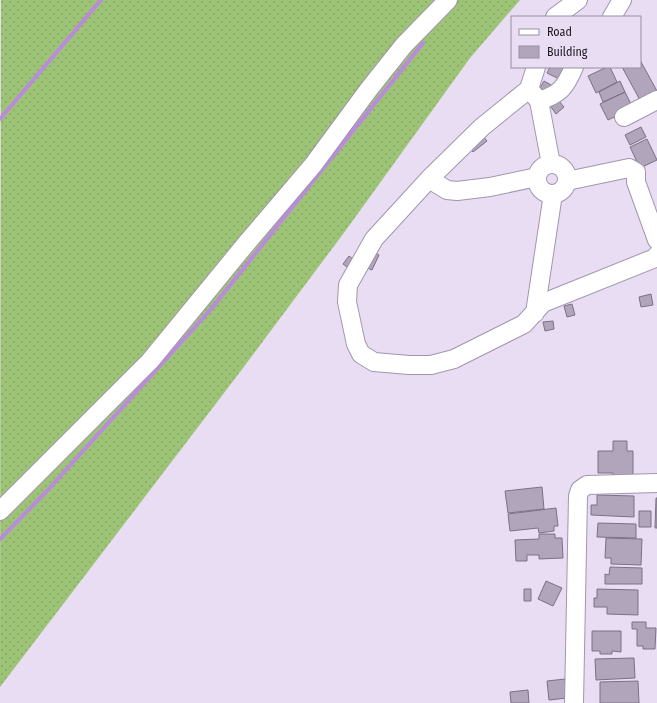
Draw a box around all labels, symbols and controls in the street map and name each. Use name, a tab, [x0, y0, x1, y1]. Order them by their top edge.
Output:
legend	[511, 16, 641, 68]
text: Road	[547, 25, 572, 39]
text: Building	[547, 45, 588, 59]

